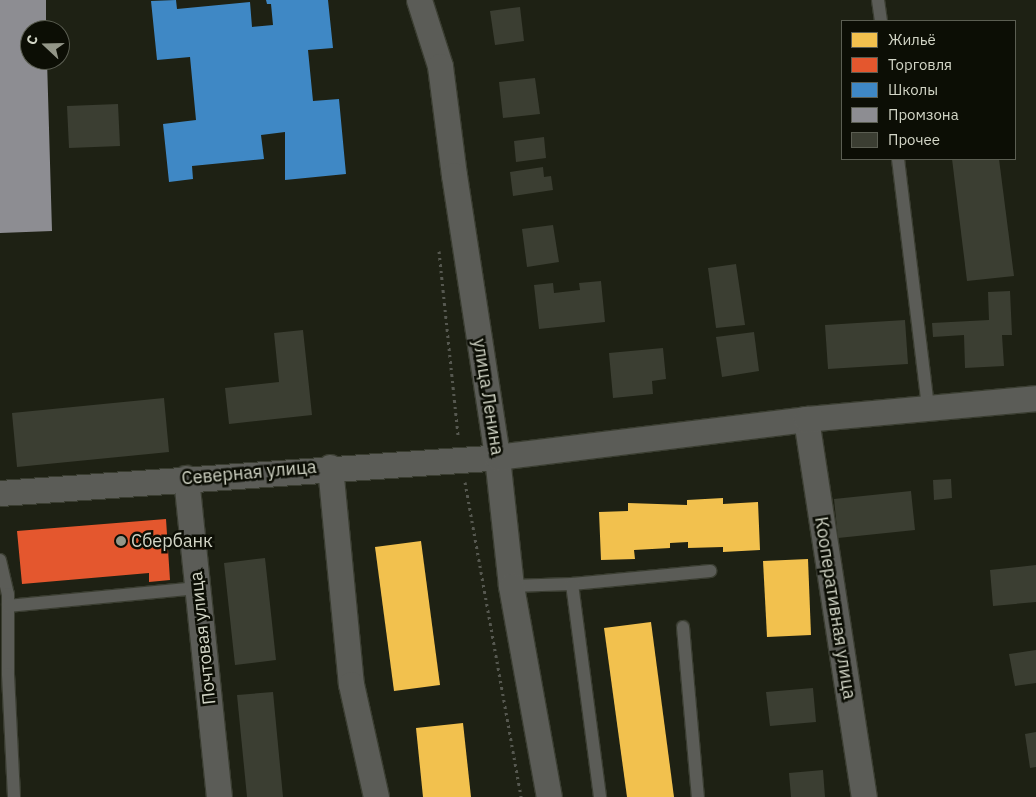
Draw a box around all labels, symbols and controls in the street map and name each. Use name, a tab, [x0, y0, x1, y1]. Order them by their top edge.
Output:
north arrow	[20, 20, 70, 70]
legend	[841, 20, 1016, 160]
text: Жильё	[888, 30, 936, 49]
text: С	[22, 32, 42, 47]
text: Торговля	[888, 55, 952, 74]
text: Школы	[888, 80, 938, 99]
text: Промзона	[888, 105, 959, 124]
text: Прочее	[888, 130, 940, 149]
street label: улица Ленина	[468, 337, 508, 457]
street label: Северная улица	[181, 456, 317, 490]
street label: Кооперативная улица	[810, 515, 860, 701]
place label: Сбербанк	[131, 530, 213, 552]
marker: Сбербанк	[115, 535, 127, 547]
street label: Почтовая улица	[185, 570, 221, 706]

